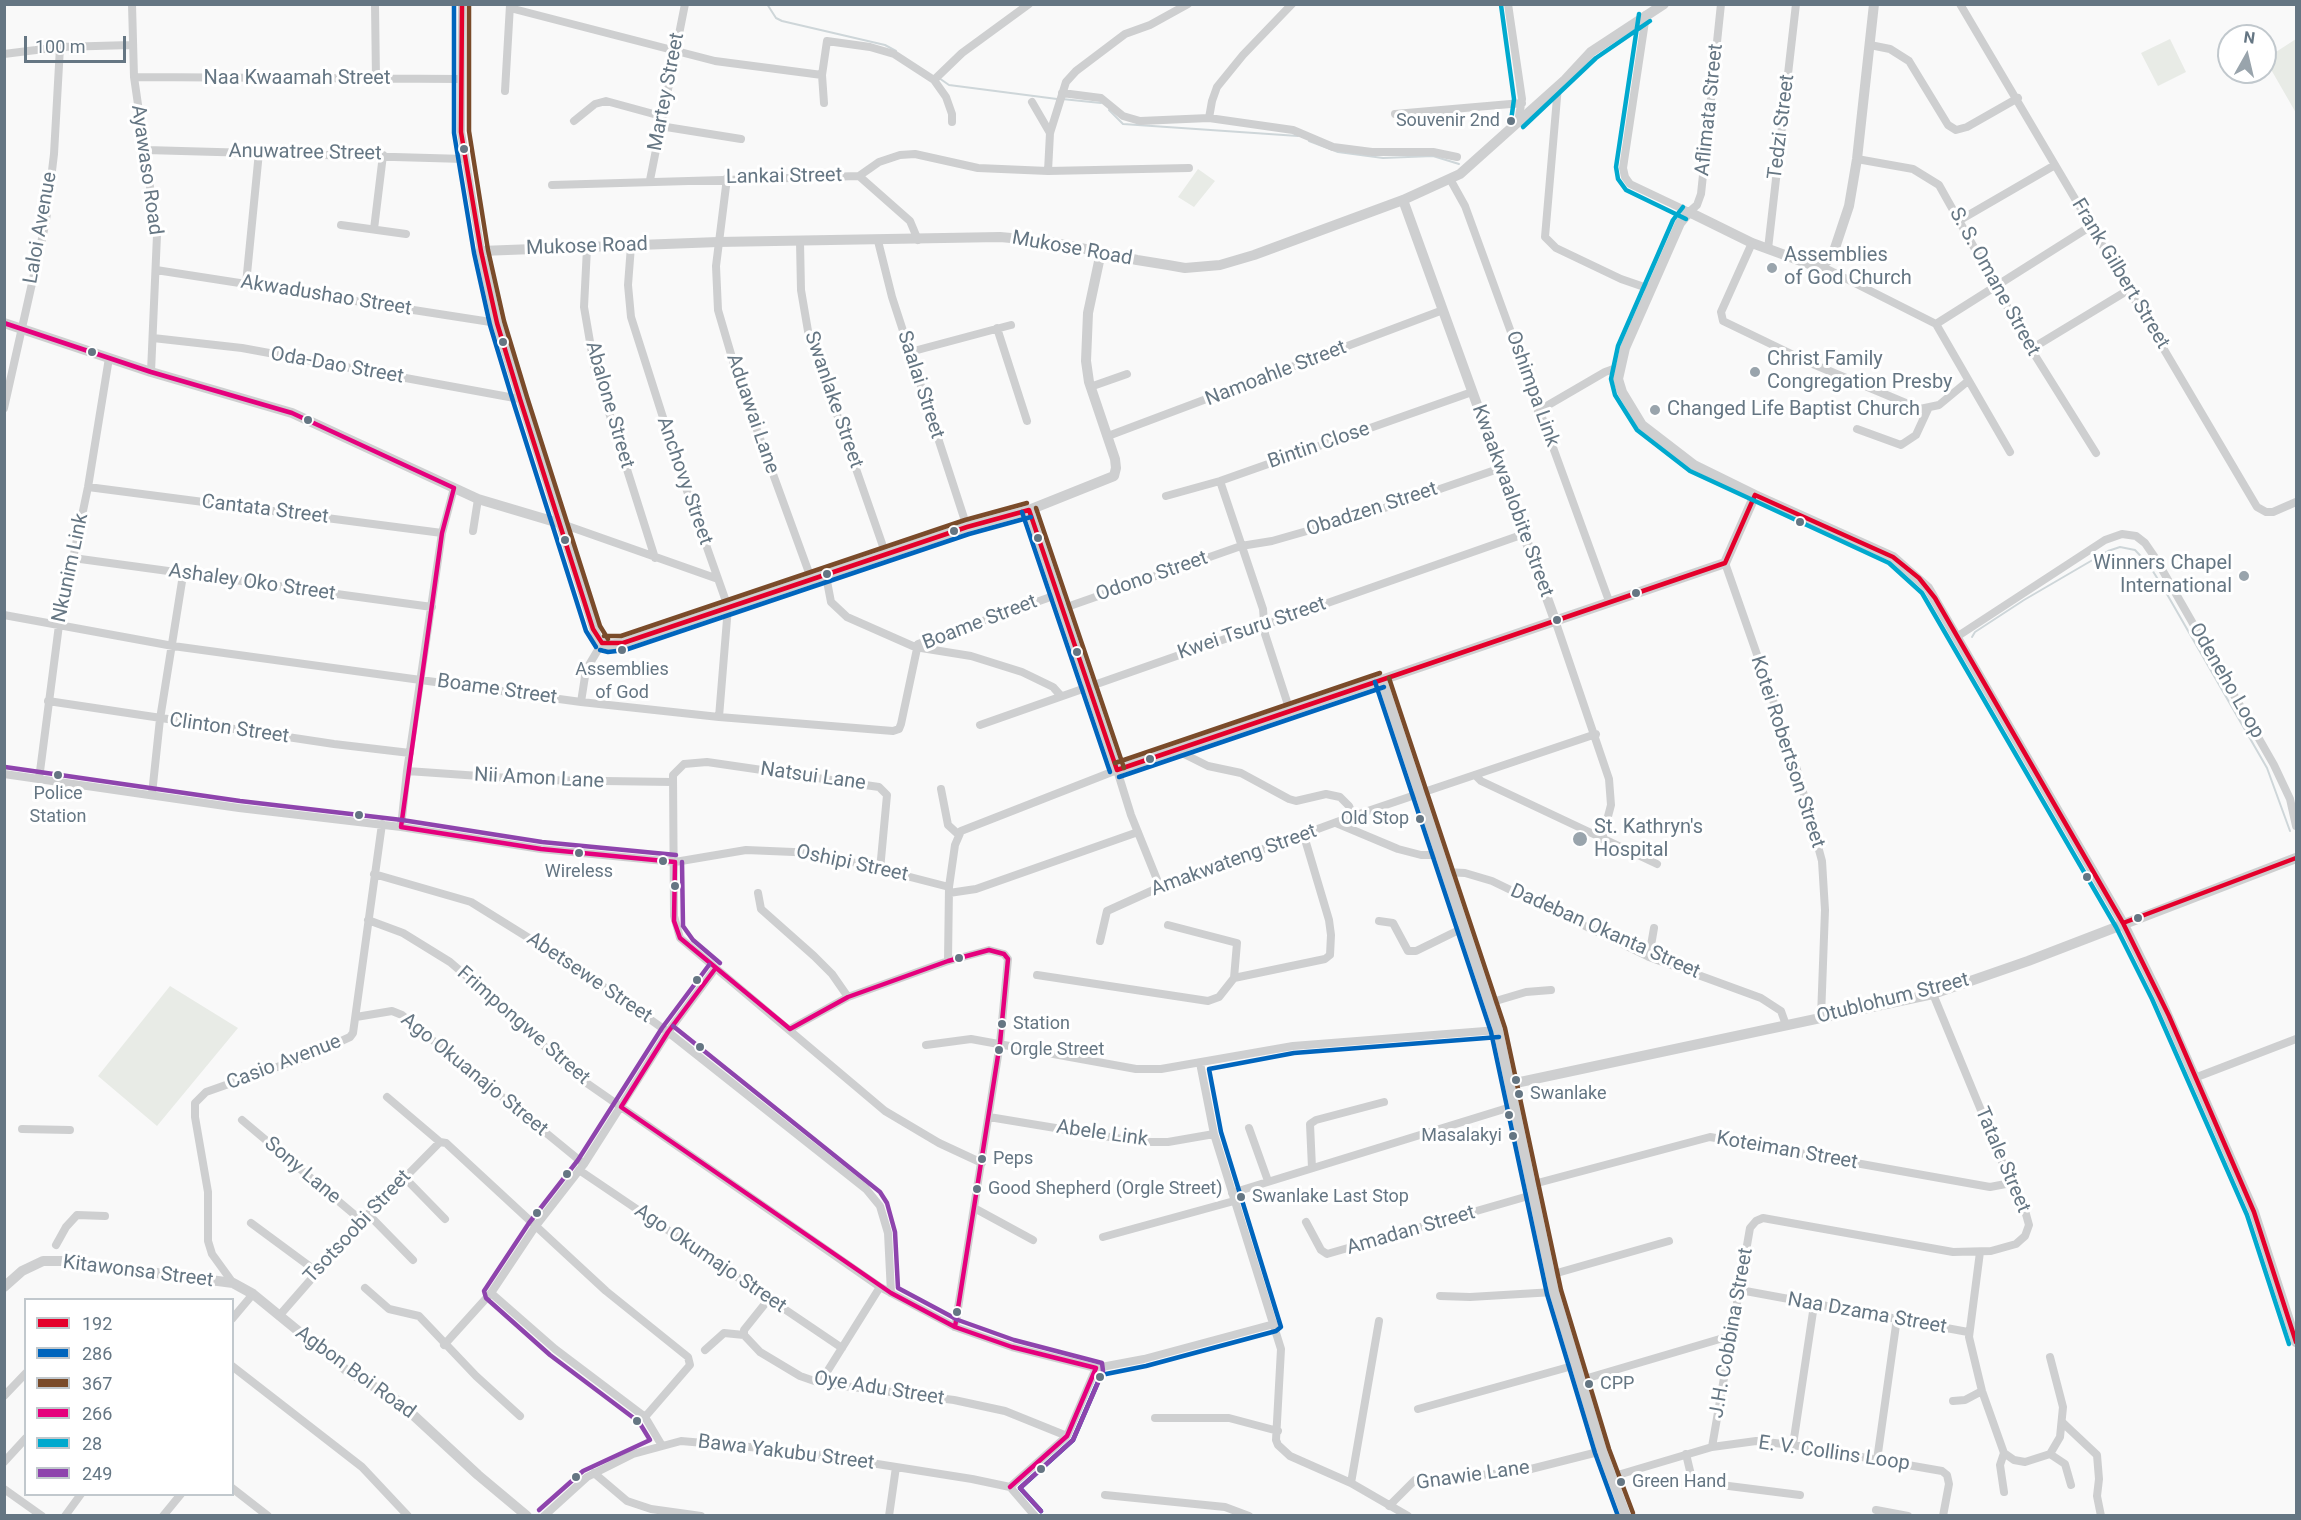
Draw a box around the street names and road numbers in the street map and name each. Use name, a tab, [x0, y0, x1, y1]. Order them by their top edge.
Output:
street label: Martey Street	[644, 31, 690, 153]
street label: Aflimata Street	[1691, 43, 1729, 177]
street label: Naa Kwaamah Street	[204, 67, 390, 91]
street label: Tedzi Street	[1764, 73, 1800, 181]
street label: Ayawaso Road	[125, 103, 167, 237]
street label: Anuwatree Street	[228, 140, 382, 166]
street label: Lankai Street	[726, 164, 842, 190]
street label: Laloi Avenue	[19, 170, 63, 286]
street label: Frank Gilbert Street	[2066, 195, 2174, 353]
street label: S. S. Omane Street	[1943, 204, 2045, 360]
street label: Mukose Road	[1010, 227, 1134, 271]
street label: Mukose Road	[526, 233, 648, 261]
street label: Akwadushao Street	[239, 271, 413, 321]
street label: Saalai Street	[891, 328, 949, 442]
street label: Oshimpa Link	[1500, 328, 1564, 450]
street label: Swanlake Street	[798, 329, 868, 471]
street label: Namoahle Street	[1202, 336, 1350, 412]
street label: Abalone Street	[579, 339, 639, 471]
street label: Oda-Dao Street	[269, 342, 405, 390]
street label: Aduawai Lane	[720, 351, 784, 477]
street label: Kwaakwaalobite Street	[1466, 402, 1558, 600]
street label: Anchovy Street	[651, 414, 717, 548]
street label: Bintin Close	[1265, 417, 1373, 475]
street label: Obadzen Street	[1303, 478, 1441, 542]
street label: Cantata Street	[200, 490, 330, 530]
street label: Nkunim Link	[48, 511, 94, 625]
street label: Odono Street	[1093, 547, 1211, 607]
street label: Ashaley Oko Street	[167, 559, 337, 607]
street label: Boame Street	[919, 590, 1041, 656]
street label: Kwei Tsuru Street	[1175, 592, 1329, 666]
street label: Odeneho Loop	[2183, 619, 2269, 743]
street label: Kotei Robertson Street	[1745, 653, 1829, 851]
street label: Boame Street	[436, 670, 558, 710]
street label: Clinton Street	[168, 709, 290, 749]
street label: Natsui Lane	[759, 758, 867, 796]
street label: Nii Amon Lane	[473, 764, 605, 794]
street label: Amakwateng Street	[1148, 820, 1320, 902]
street label: Oshipi Street	[794, 840, 910, 888]
street label: Dadeban Okanta Street	[1506, 879, 1704, 985]
street label: Abetsewe Street	[522, 927, 656, 1029]
street label: Frimpongwe Street	[452, 962, 594, 1090]
street label: Otublohum Street	[1814, 968, 1972, 1030]
street label: Ago Okuanajo Street	[396, 1008, 552, 1142]
street label: Casio Avenue	[223, 1030, 345, 1096]
street label: Tatale Street	[1969, 1104, 2035, 1216]
street label: Abele Link	[1055, 1116, 1149, 1152]
street label: Koteiman Street	[1715, 1127, 1859, 1175]
street label: Sony Lane	[259, 1132, 345, 1210]
street label: Tsotsoobi Street	[299, 1165, 417, 1289]
street label: Ago Okumajo Street	[630, 1199, 790, 1319]
street label: Amadan Street	[1344, 1201, 1478, 1261]
street label: J.H. Cobbina Street	[1705, 1246, 1759, 1420]
street label: Kitawonsa Street	[61, 1251, 215, 1293]
street label: Naa Dzama Street	[1786, 1288, 1948, 1340]
street label: Agbon Boi Road	[290, 1321, 420, 1425]
street label: Oye Adu Street	[812, 1367, 946, 1411]
street label: Bawa Yakubu Street	[696, 1430, 876, 1476]
street label: E. V. Collins Loop	[1757, 1432, 1911, 1476]
street label: Gnawie Lane	[1415, 1456, 1531, 1496]

